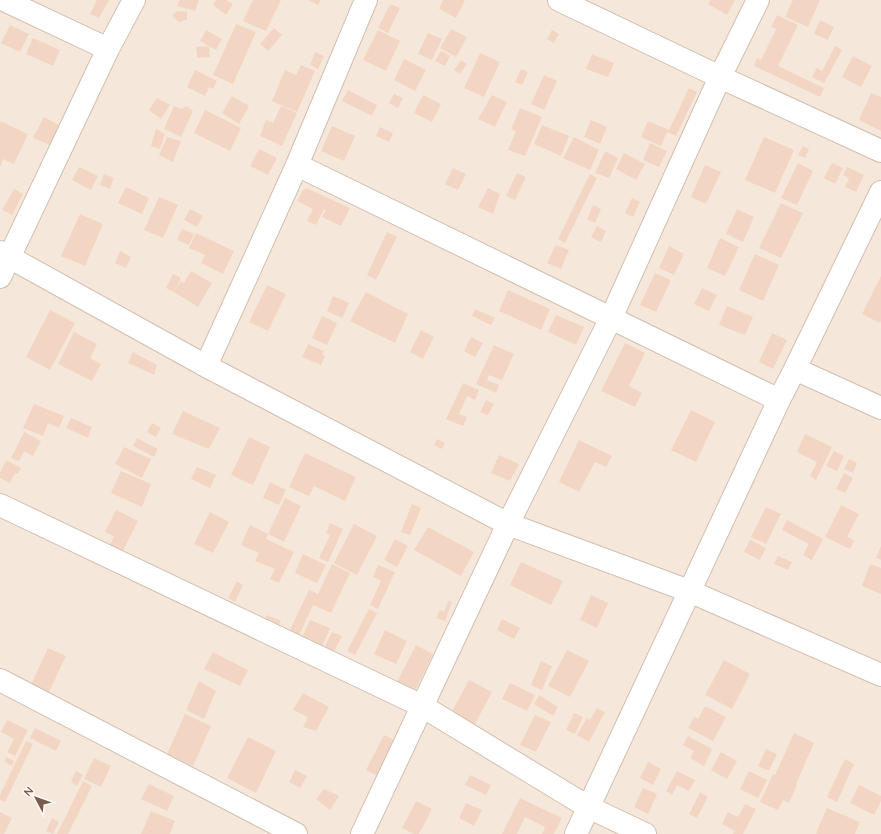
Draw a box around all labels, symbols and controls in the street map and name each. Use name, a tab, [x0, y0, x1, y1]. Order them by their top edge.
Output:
north arrow	[16, 778, 56, 818]
text: N	[21, 784, 36, 799]

